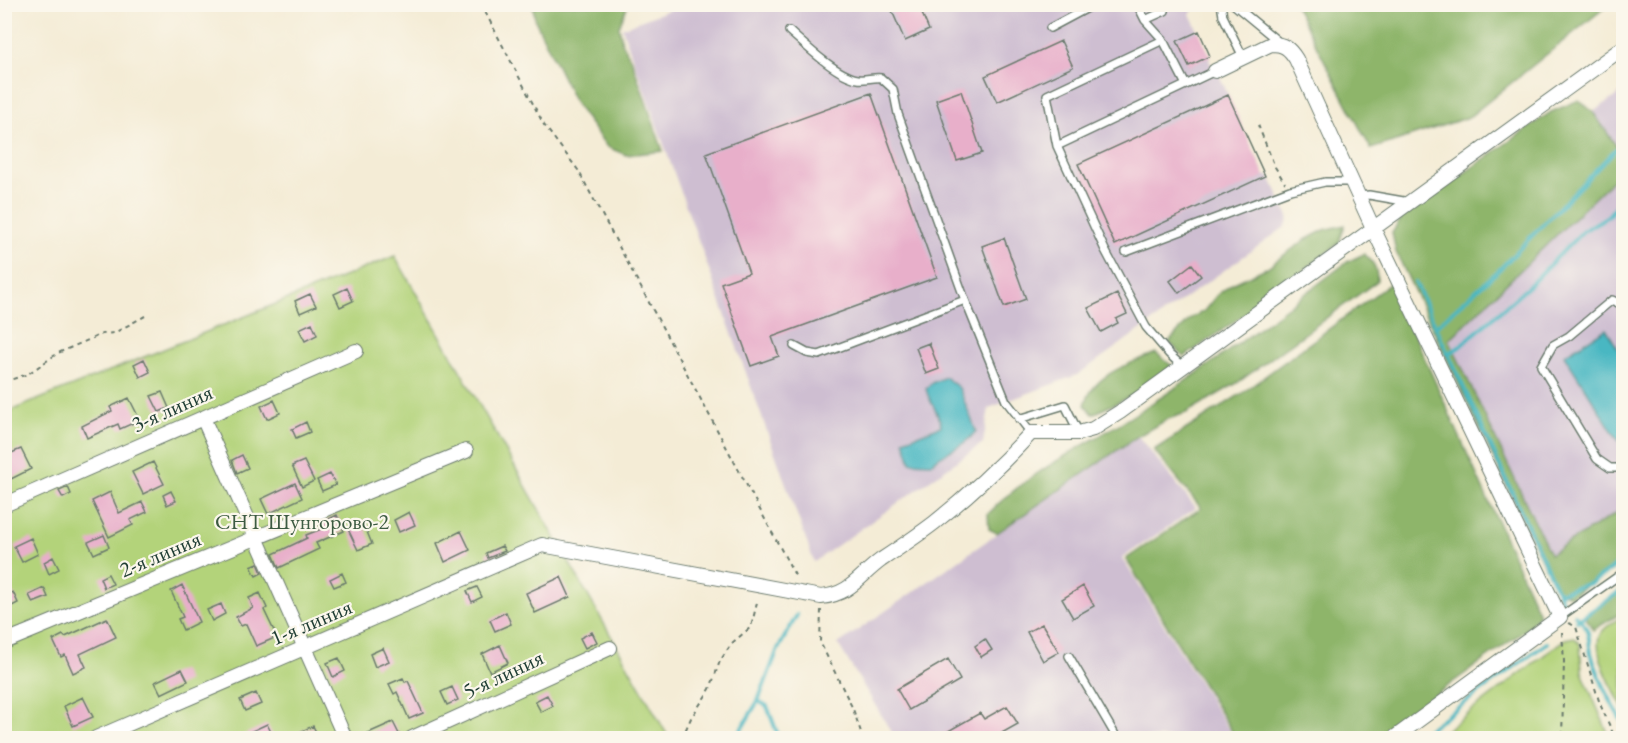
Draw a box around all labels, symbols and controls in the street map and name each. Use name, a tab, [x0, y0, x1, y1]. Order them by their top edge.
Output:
street label: 3-я линия	[127, 377, 217, 439]
park label: СНТ Шунгорово-2	[215, 507, 390, 536]
street label: 2-я линия	[115, 524, 205, 584]
street label: 1-я линия	[266, 592, 356, 652]
street label: 5-я линия	[458, 643, 548, 705]

